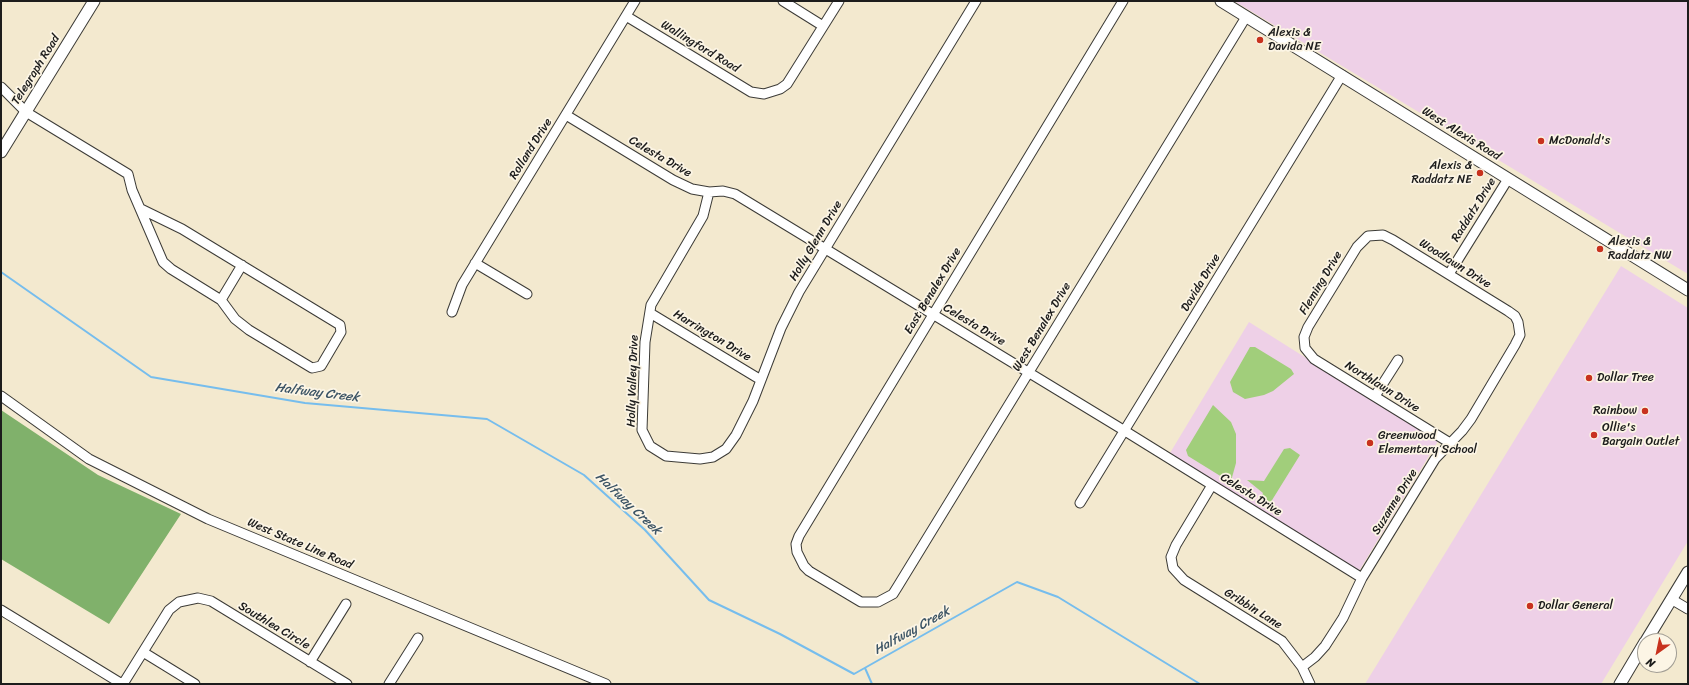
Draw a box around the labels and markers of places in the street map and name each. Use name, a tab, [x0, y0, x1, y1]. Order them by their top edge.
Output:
place label: Alexis & Davida NE	[1268, 26, 1321, 54]
marker: Alexis & Davida NE	[1255, 35, 1265, 45]
place label: McDonald's	[1549, 134, 1610, 148]
marker: McDonald's	[1536, 136, 1546, 146]
place label: Alexis & Raddatz NE	[1411, 159, 1472, 187]
marker: Alexis & Raddatz NE	[1475, 168, 1485, 178]
place label: Alexis & Raddatz NW	[1608, 235, 1671, 263]
marker: Alexis & Raddatz NW	[1595, 244, 1605, 254]
place label: Dollar Tree	[1597, 371, 1654, 385]
marker: Dollar Tree	[1584, 373, 1594, 383]
place label: Rainbow	[1593, 404, 1637, 418]
marker: Rainbow	[1640, 406, 1650, 416]
place label: Ollie's Bargain Outlet	[1602, 421, 1679, 449]
place label: Greenwood Elementary School	[1378, 429, 1477, 457]
marker: Ollie's Bargain Outlet	[1589, 430, 1599, 440]
marker: Greenwood Elementary School	[1365, 438, 1375, 448]
place label: Dollar General	[1538, 599, 1613, 613]
marker: Dollar General	[1525, 601, 1535, 611]

